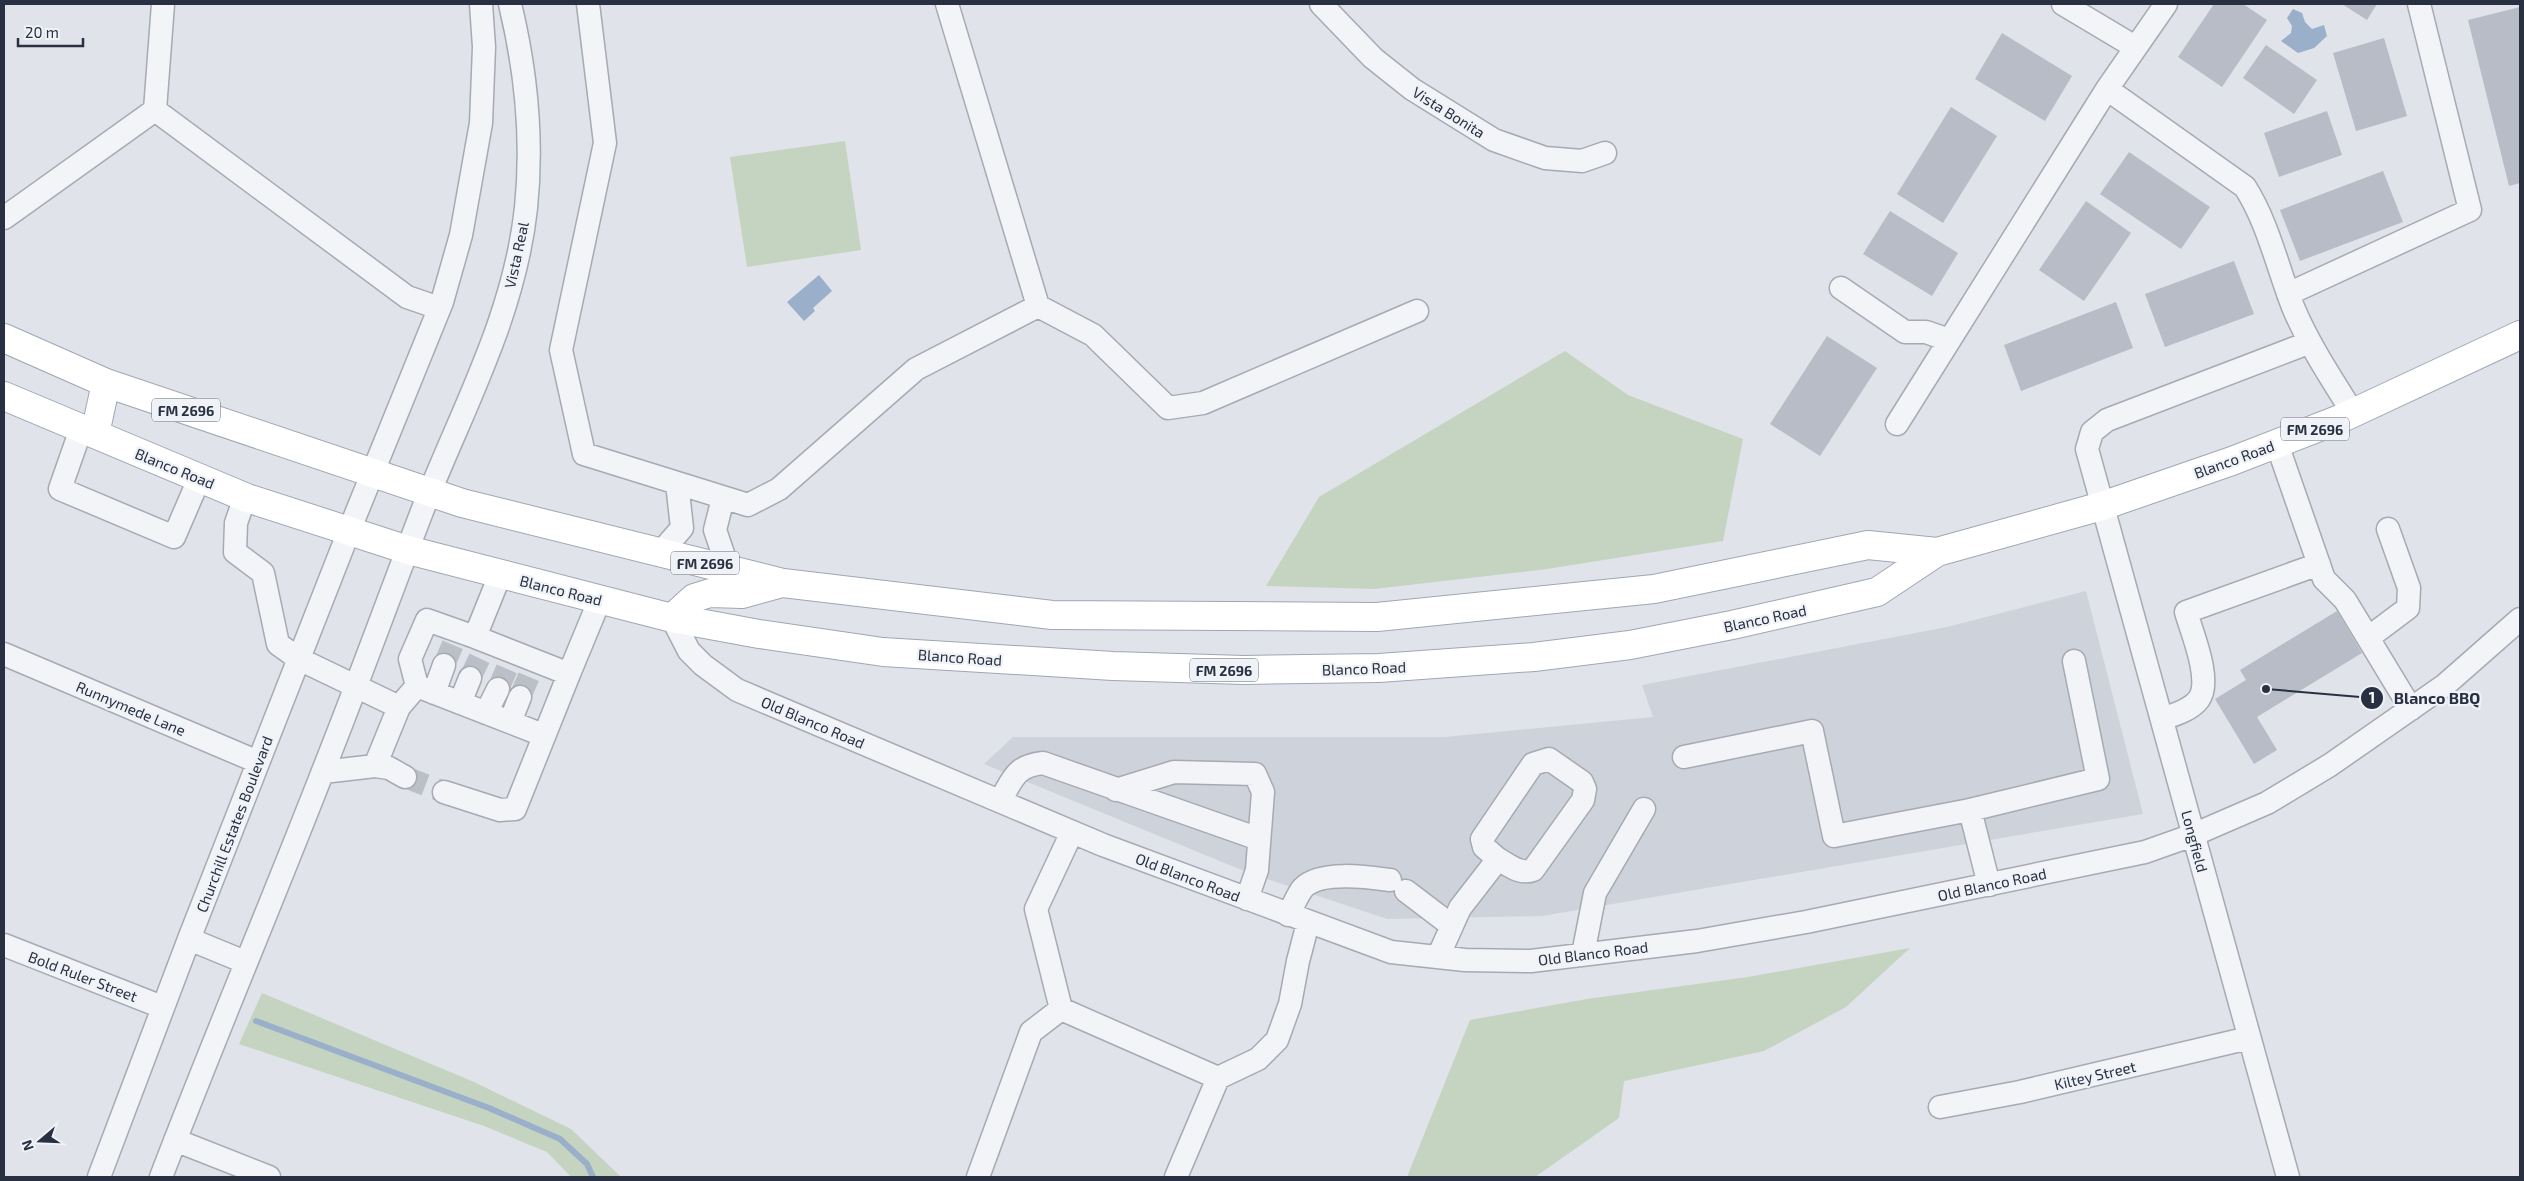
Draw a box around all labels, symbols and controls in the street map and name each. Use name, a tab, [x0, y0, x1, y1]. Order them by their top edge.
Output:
scale bar	[18, 15, 82, 47]
text: 20 m	[25, 23, 59, 41]
street label: Vista Bonita	[1409, 83, 1489, 141]
street label: Vista Real	[500, 219, 532, 290]
road number: FM 2696	[152, 398, 220, 422]
road number: FM 2696	[2281, 418, 2349, 440]
street label: Blanco Road	[2191, 436, 2277, 482]
street label: Blanco Road	[133, 444, 217, 492]
road number: FM 2696	[671, 552, 739, 574]
street label: Blanco Road	[518, 571, 604, 609]
street label: Blanco Road	[1722, 600, 1808, 636]
street label: Blanco Road	[917, 645, 1003, 669]
road number: FM 2696	[1190, 658, 1258, 682]
street label: Blanco Road	[1322, 658, 1406, 678]
street label: Runnymede Lane	[74, 677, 188, 739]
callout: Blanco BBQ	[2359, 683, 2491, 714]
text: 1	[2369, 688, 2375, 706]
text: Blanco BBQ	[2394, 688, 2480, 708]
street label: Old Blanco Road	[759, 692, 867, 752]
street label: Churchill Estates Boulevard	[192, 733, 276, 915]
street label: Longfield	[2178, 808, 2212, 874]
street label: Old Blanco Road	[1133, 849, 1243, 905]
street label: Old Blanco Road	[1936, 864, 2048, 904]
street label: Old Blanco Road	[1537, 937, 1649, 969]
street label: Bold Ruler Street	[26, 947, 140, 1005]
street label: Kiltey Street	[2052, 1057, 2138, 1093]
north arrow	[15, 1116, 65, 1166]
text: N	[18, 1138, 37, 1153]

